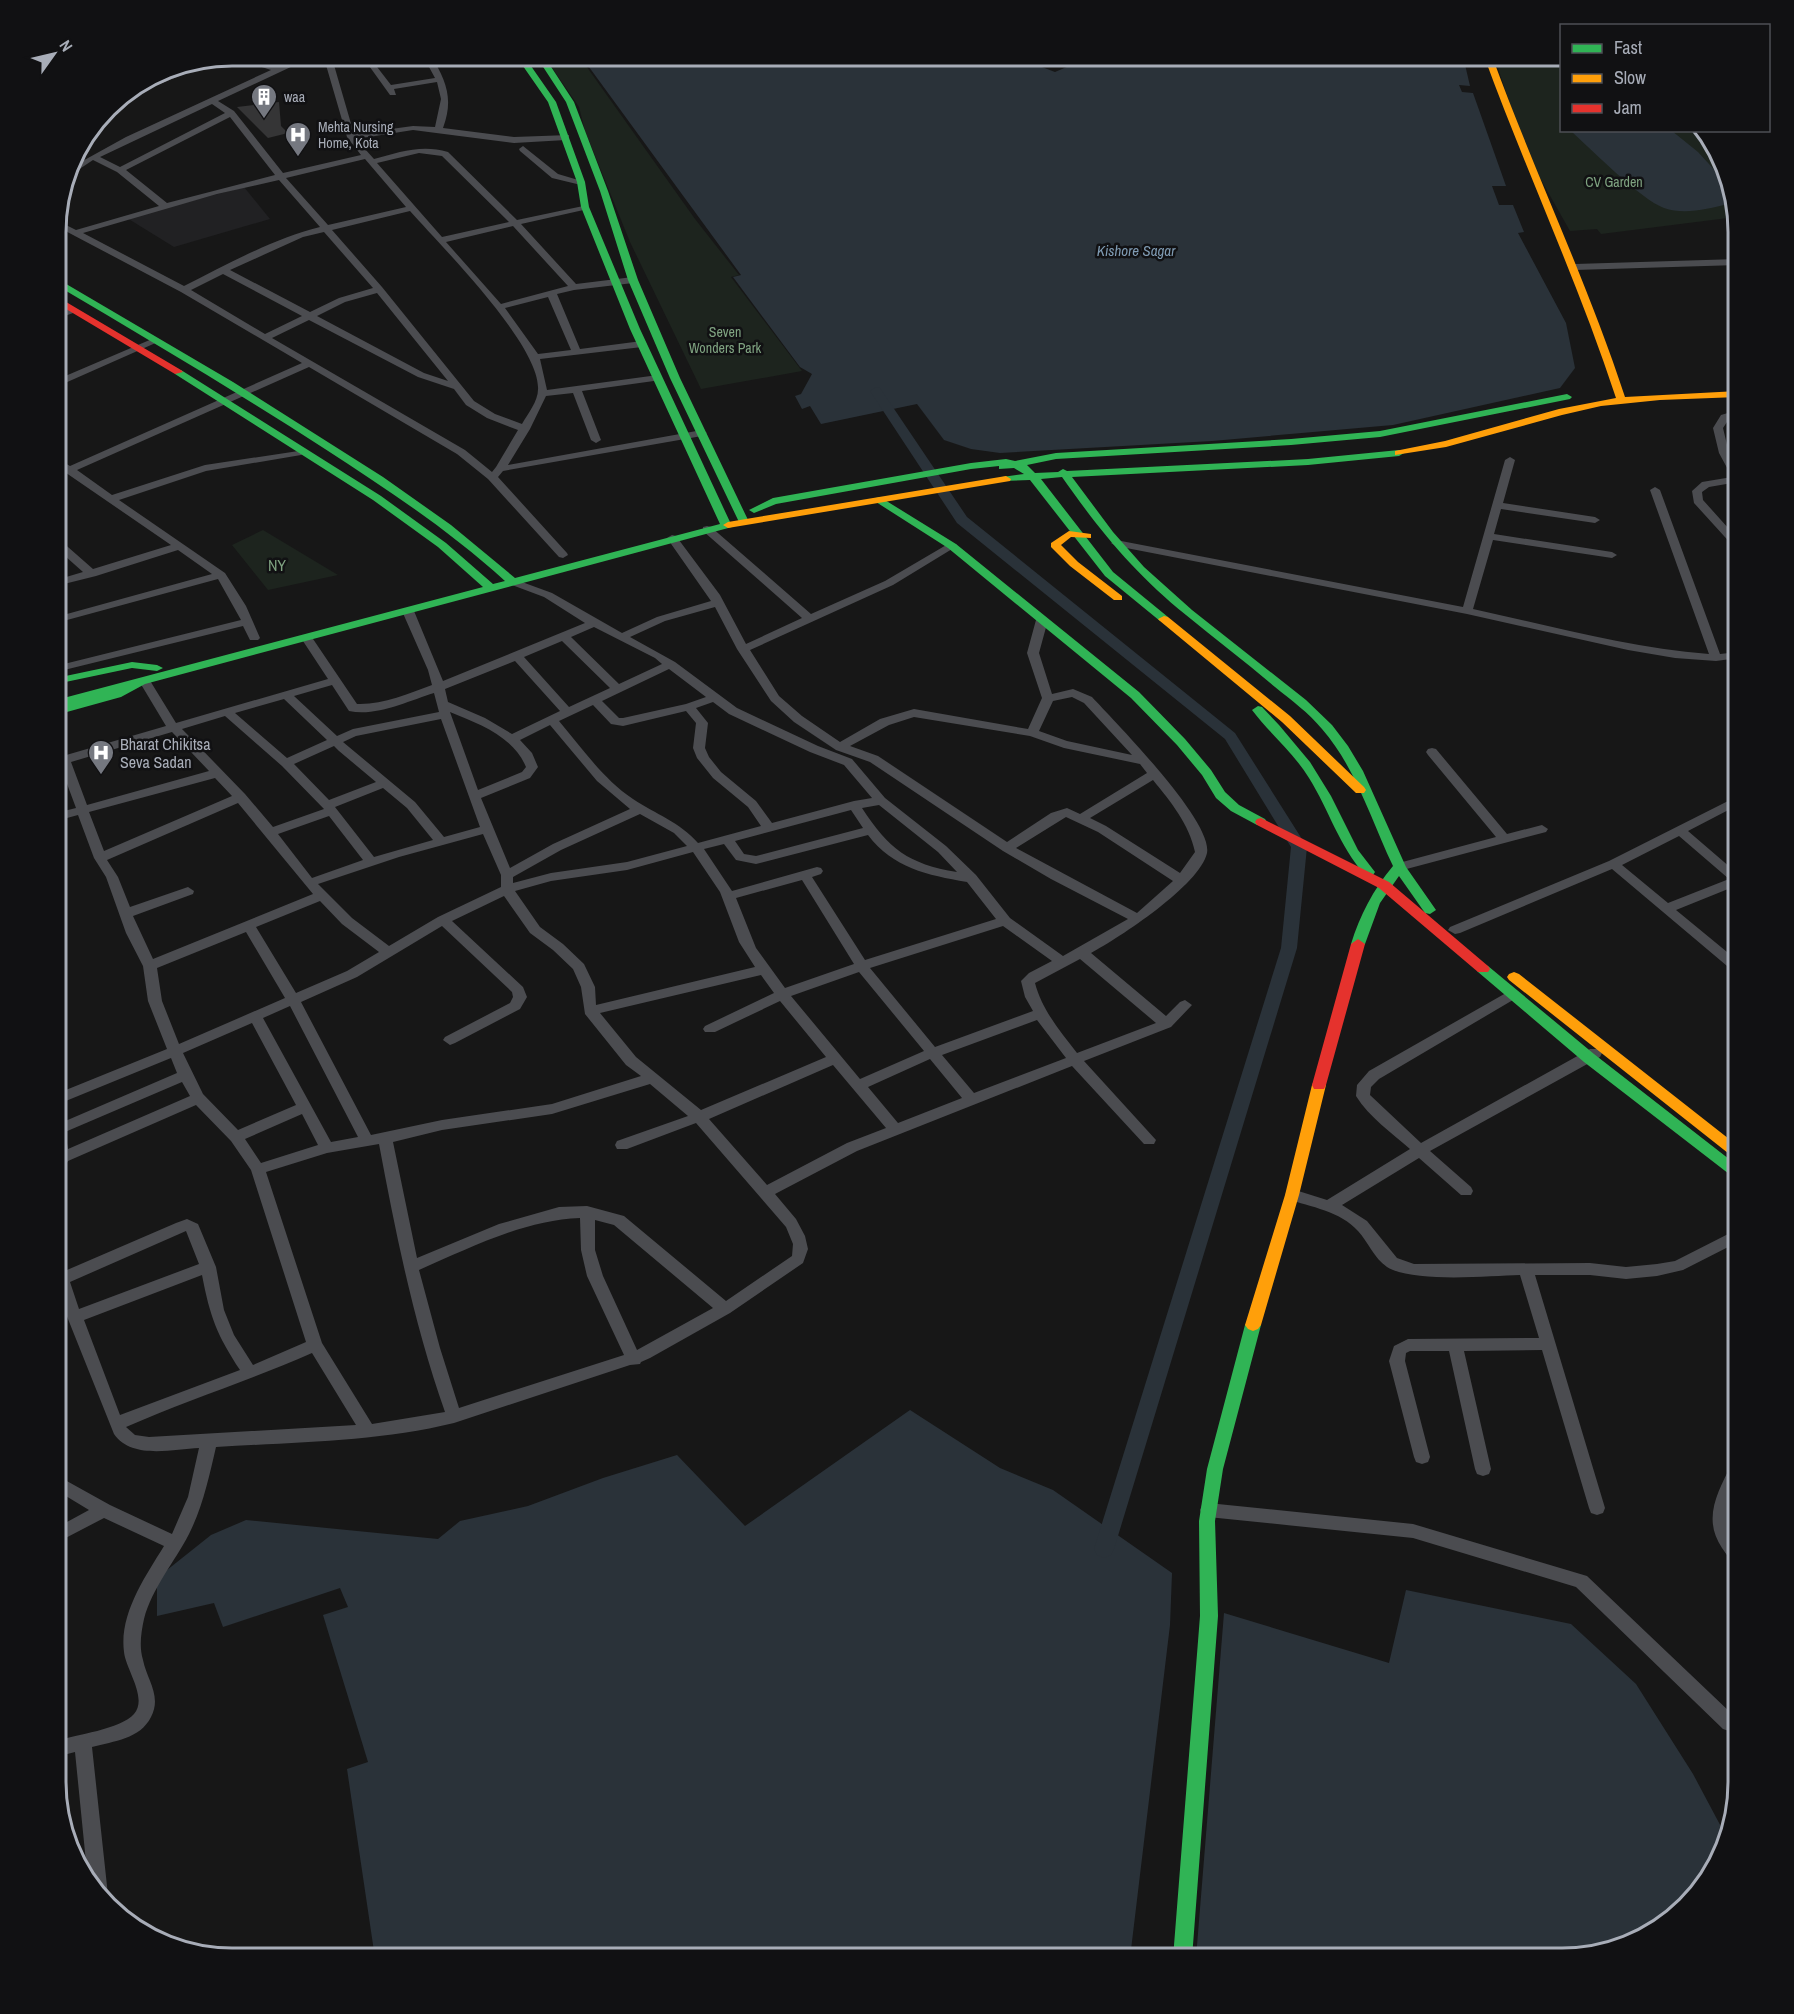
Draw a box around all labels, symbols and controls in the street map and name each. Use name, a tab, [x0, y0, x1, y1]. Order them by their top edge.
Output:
north arrow	[24, 24, 84, 84]
legend	[1560, 24, 1770, 132]
text: Fast	[1614, 35, 1642, 60]
text: N	[55, 36, 78, 56]
text: Slow	[1614, 65, 1646, 90]
building icon: waa	[249, 82, 279, 120]
place label: waa	[284, 88, 306, 106]
text: Jam	[1614, 95, 1642, 120]
place label: Mehta Nursing Home, Kota	[318, 118, 394, 152]
hospital icon: Mehta Nursing Home, Kota	[283, 120, 313, 158]
park label: CV Garden	[1585, 173, 1643, 191]
water label: Kishore Sagar	[1097, 240, 1176, 261]
park label: Seven Wonders Park	[689, 323, 762, 357]
park label: NY	[268, 554, 286, 576]
place label: Bharat Chikitsa Seva Sadan	[120, 733, 211, 773]
hospital icon: Bharat Chikitsa Seva Sadan	[86, 738, 116, 776]

